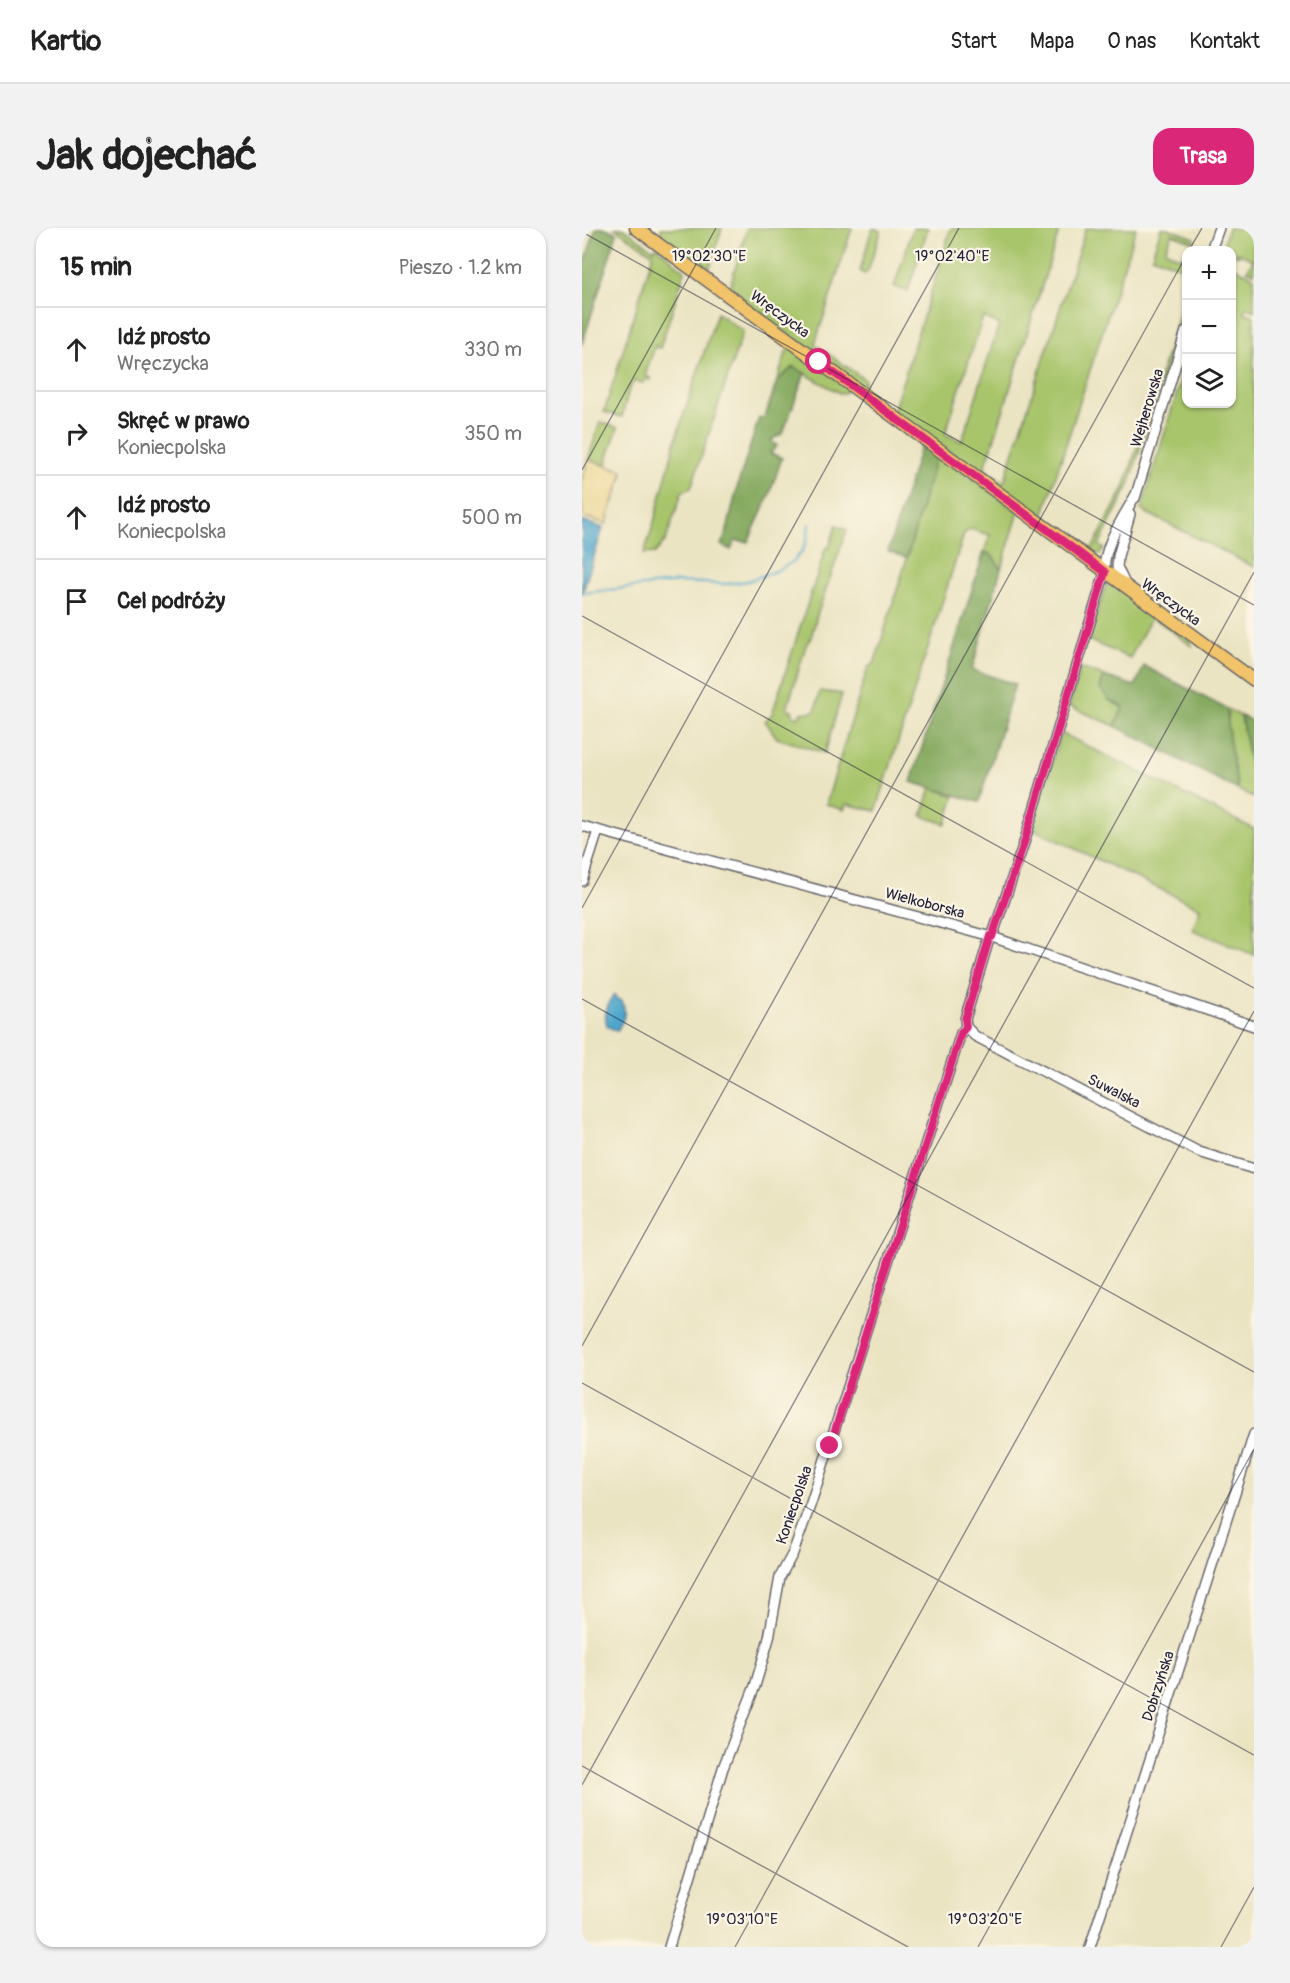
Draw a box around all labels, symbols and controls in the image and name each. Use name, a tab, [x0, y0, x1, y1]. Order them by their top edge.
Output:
text: Kartio	[30, 24, 101, 59]
text: Start	[950, 28, 997, 55]
text: Mapa	[1030, 28, 1074, 55]
text: O nas	[1107, 28, 1156, 55]
text: Kontakt	[1189, 28, 1260, 55]
button: Trasa	[1153, 128, 1254, 185]
text: Jak dojechać	[36, 130, 257, 182]
map controls	[1182, 246, 1236, 408]
button: +	[1182, 246, 1236, 300]
text: 19°02'30"E	[672, 247, 746, 266]
text: 19°02'40"E	[915, 247, 989, 266]
text: 15 min	[60, 251, 132, 283]
text: Pieszo · 1.2 km	[398, 255, 522, 280]
street label: Wręczycka	[746, 286, 813, 342]
button: −	[1182, 300, 1236, 354]
text: Idź prosto	[117, 323, 210, 351]
icon: ahead	[60, 333, 93, 366]
text: 330 m	[464, 337, 522, 362]
route start	[805, 348, 831, 374]
text: Wręczycka	[117, 351, 209, 376]
button: layers	[1182, 354, 1236, 408]
street label: Wejherowska	[1127, 367, 1168, 450]
text: Skręć w prawo	[117, 407, 250, 435]
icon: right	[60, 417, 93, 450]
text: 350 m	[464, 421, 522, 446]
text: Koniecpolska	[117, 435, 226, 460]
text: Idź prosto	[117, 491, 210, 519]
icon: ahead	[60, 501, 93, 534]
text: 500 m	[462, 505, 522, 530]
text: Koniecpolska	[117, 519, 226, 544]
street label: Wręczycka	[1137, 574, 1204, 630]
icon: arrive	[60, 585, 93, 618]
text: Cel podróży	[117, 587, 225, 615]
street label: Wielkoborska	[883, 884, 967, 923]
street label: Suwalska	[1084, 1070, 1143, 1113]
route end	[816, 1432, 842, 1458]
street label: Koniecpolska	[772, 1463, 817, 1547]
street label: Dobrzyńska	[1138, 1648, 1179, 1724]
text: 19°03'10"E	[706, 1910, 778, 1929]
text: 19°03'20"E	[948, 1910, 1022, 1929]

